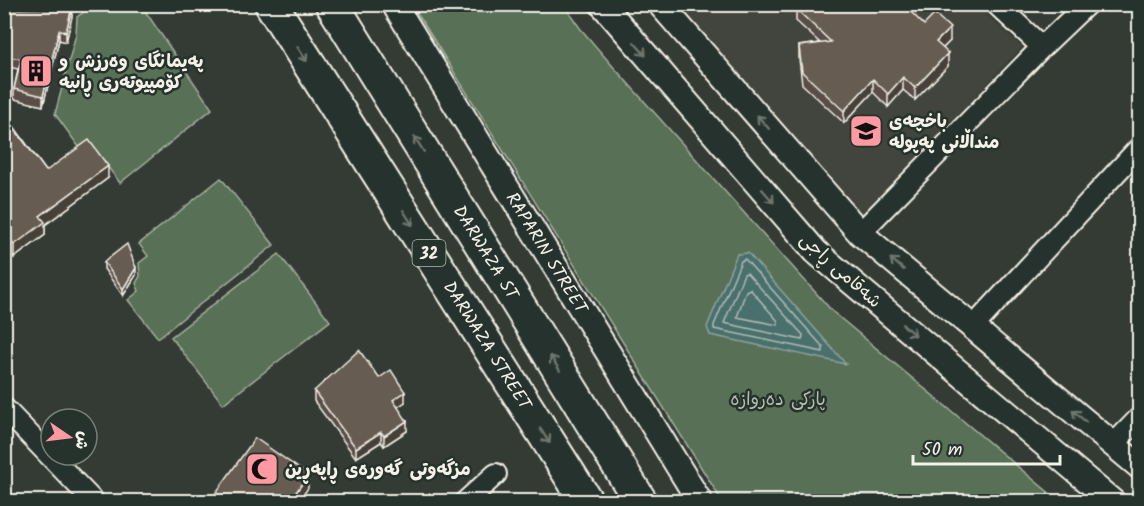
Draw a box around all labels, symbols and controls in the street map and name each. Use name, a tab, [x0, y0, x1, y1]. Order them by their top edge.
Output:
one-way arrow	[633, 41, 647, 56]
one-way arrow	[297, 45, 309, 62]
place label: پەیمانگای وەرزش و کۆمپیوتەری ڕانیە	[57, 48, 204, 98]
building icon: پەیمانگای وەرزش و کۆمپیوتەری ڕانیە	[18, 53, 54, 89]
place label: باخچەی منداڵانی پەپولە	[889, 108, 999, 158]
school or university icon: باخچەی منداڵانی پەپولە	[848, 113, 884, 149]
one-way arrow	[756, 115, 770, 130]
one-way arrow	[412, 136, 424, 153]
street label: RAPARIN STREET	[497, 187, 595, 321]
one-way arrow	[761, 188, 775, 203]
street label: DARWAZA ST	[444, 200, 526, 307]
one-way arrow	[402, 209, 414, 226]
street label: شەقامی ڕاجی	[792, 226, 888, 316]
road number: 32	[412, 240, 446, 266]
one-way arrow	[889, 257, 905, 270]
street label: DARWAZA STREET	[434, 276, 539, 417]
one-way arrow	[901, 323, 917, 336]
one-way arrow	[548, 355, 560, 372]
park label: پارکی دەروازە	[730, 386, 826, 415]
north arrow	[39, 407, 99, 467]
one-way arrow	[1071, 409, 1087, 422]
one-way arrow	[540, 427, 552, 444]
scale bar	[913, 428, 1060, 466]
text: ش	[68, 429, 96, 452]
text: 50 m	[922, 436, 962, 465]
mosque icon: مزگەوتی گەورەی ڕاپەڕین	[244, 451, 280, 487]
place label: مزگەوتی گەورەی ڕاپەڕین	[285, 456, 471, 485]

